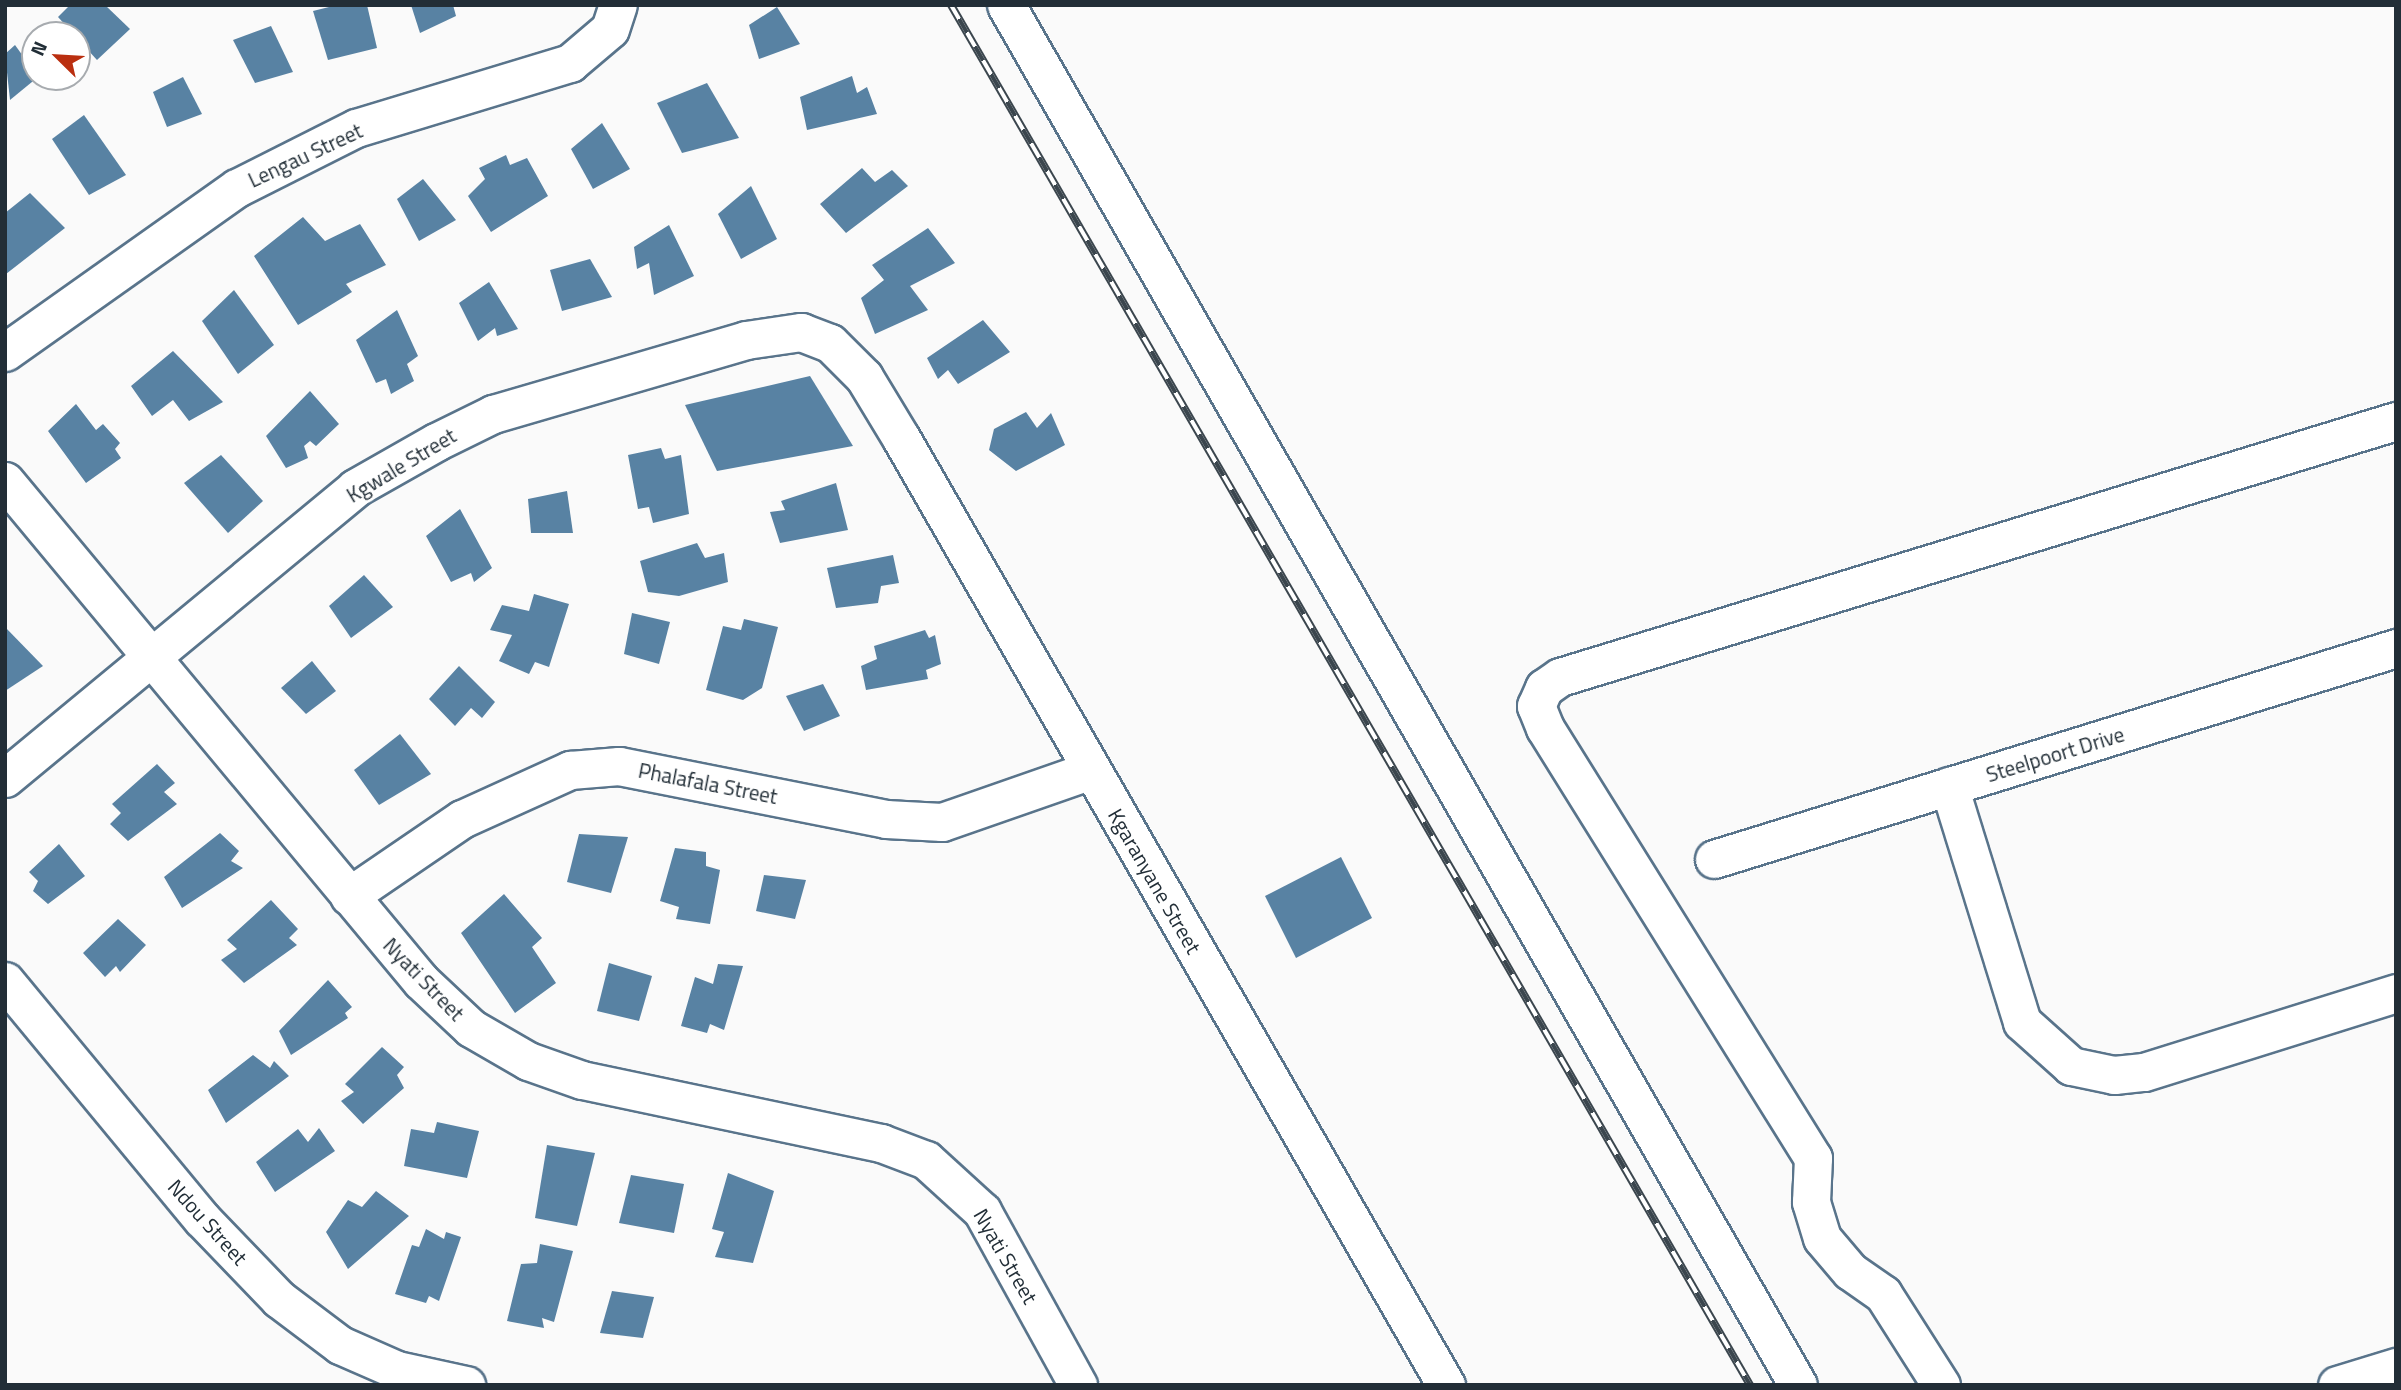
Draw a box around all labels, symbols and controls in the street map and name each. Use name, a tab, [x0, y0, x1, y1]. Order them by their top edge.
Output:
north arrow	[21, 21, 91, 91]
text: N	[22, 36, 54, 60]
street label: Lengau Street	[244, 118, 366, 192]
street label: Kgwale Street	[342, 422, 460, 508]
street label: Steelpoort Drive	[1983, 721, 2127, 787]
street label: Phalafala Street	[636, 757, 780, 809]
street label: Kgaranyane Street	[1103, 804, 1207, 958]
street label: Nyati Street	[378, 932, 470, 1026]
street label: Ndou Street	[163, 1174, 253, 1270]
street label: Nyati Street	[969, 1204, 1043, 1308]

